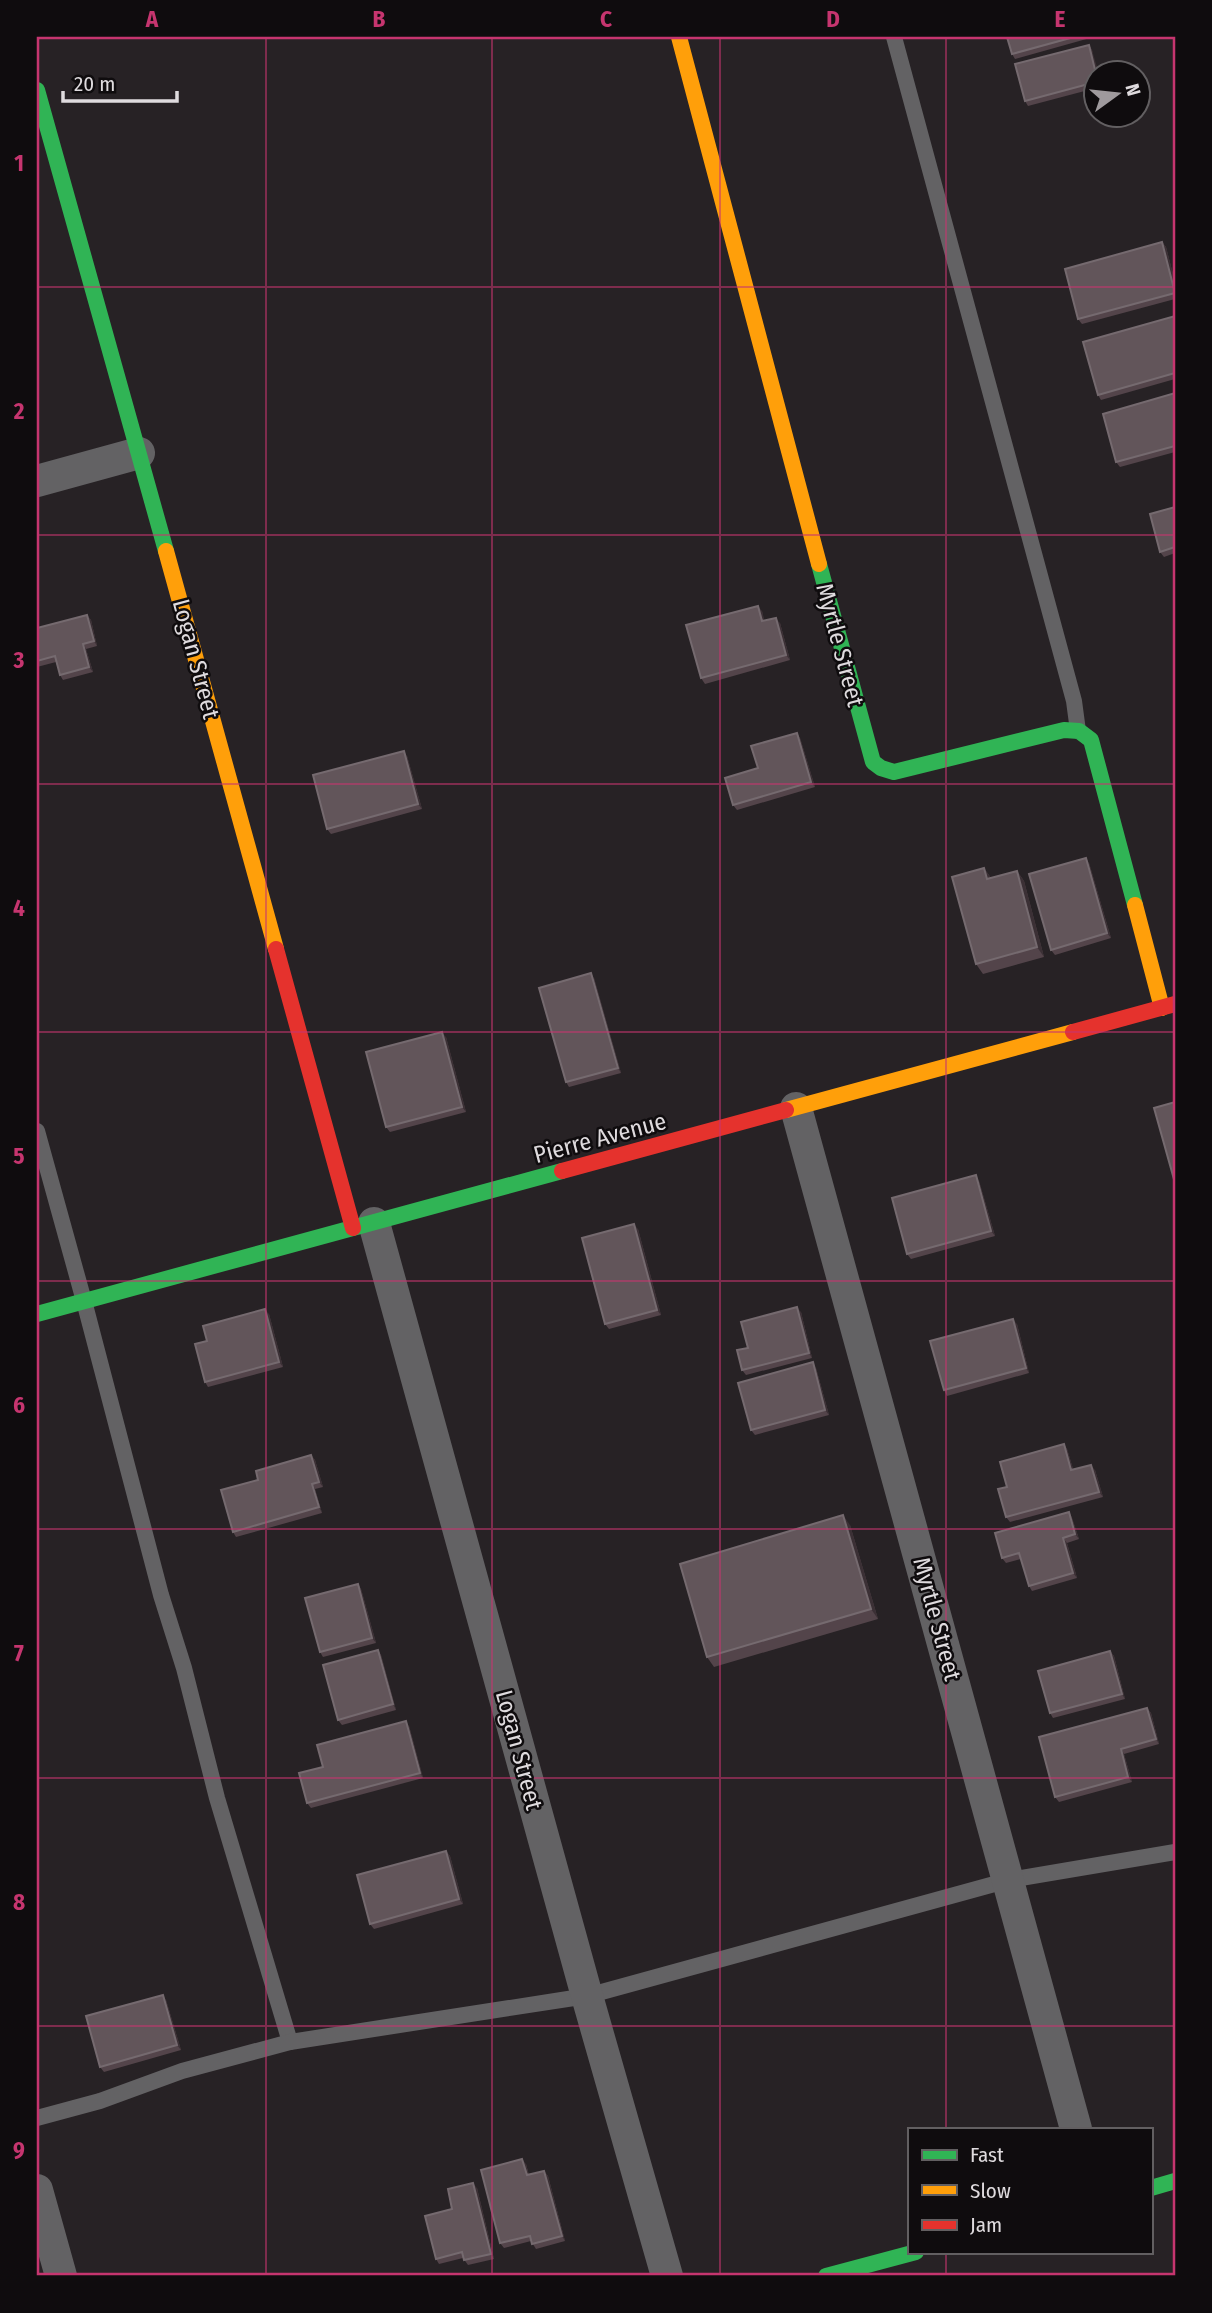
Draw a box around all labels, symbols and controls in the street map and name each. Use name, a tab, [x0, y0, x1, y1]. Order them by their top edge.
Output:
text: A	[145, 5, 159, 33]
text: B	[373, 5, 386, 33]
text: C	[600, 5, 612, 33]
text: D	[826, 5, 840, 33]
text: E	[1055, 5, 1066, 33]
scale bar	[63, 60, 177, 104]
north arrow	[1082, 60, 1152, 130]
text: 20 m	[74, 71, 115, 97]
text: N	[1120, 81, 1146, 98]
text: 1	[14, 149, 24, 177]
text: 2	[13, 397, 25, 425]
street label: Myrtle Street	[810, 580, 870, 710]
street label: Logan Street	[167, 596, 225, 722]
text: 3	[13, 646, 25, 674]
text: 4	[13, 894, 25, 922]
street label: Pierre Avenue	[531, 1107, 669, 1169]
text: 5	[13, 1142, 25, 1170]
text: 6	[13, 1391, 25, 1419]
street label: Myrtle Street	[907, 1554, 967, 1684]
text: 7	[14, 1639, 24, 1667]
street label: Logan Street	[490, 1687, 548, 1813]
text: 8	[13, 1888, 25, 1916]
legend	[908, 2128, 1152, 2254]
text: 9	[13, 2136, 25, 2164]
text: Fast	[970, 2142, 1004, 2168]
text: Slow	[970, 2178, 1011, 2204]
text: Jam	[970, 2212, 1002, 2238]

